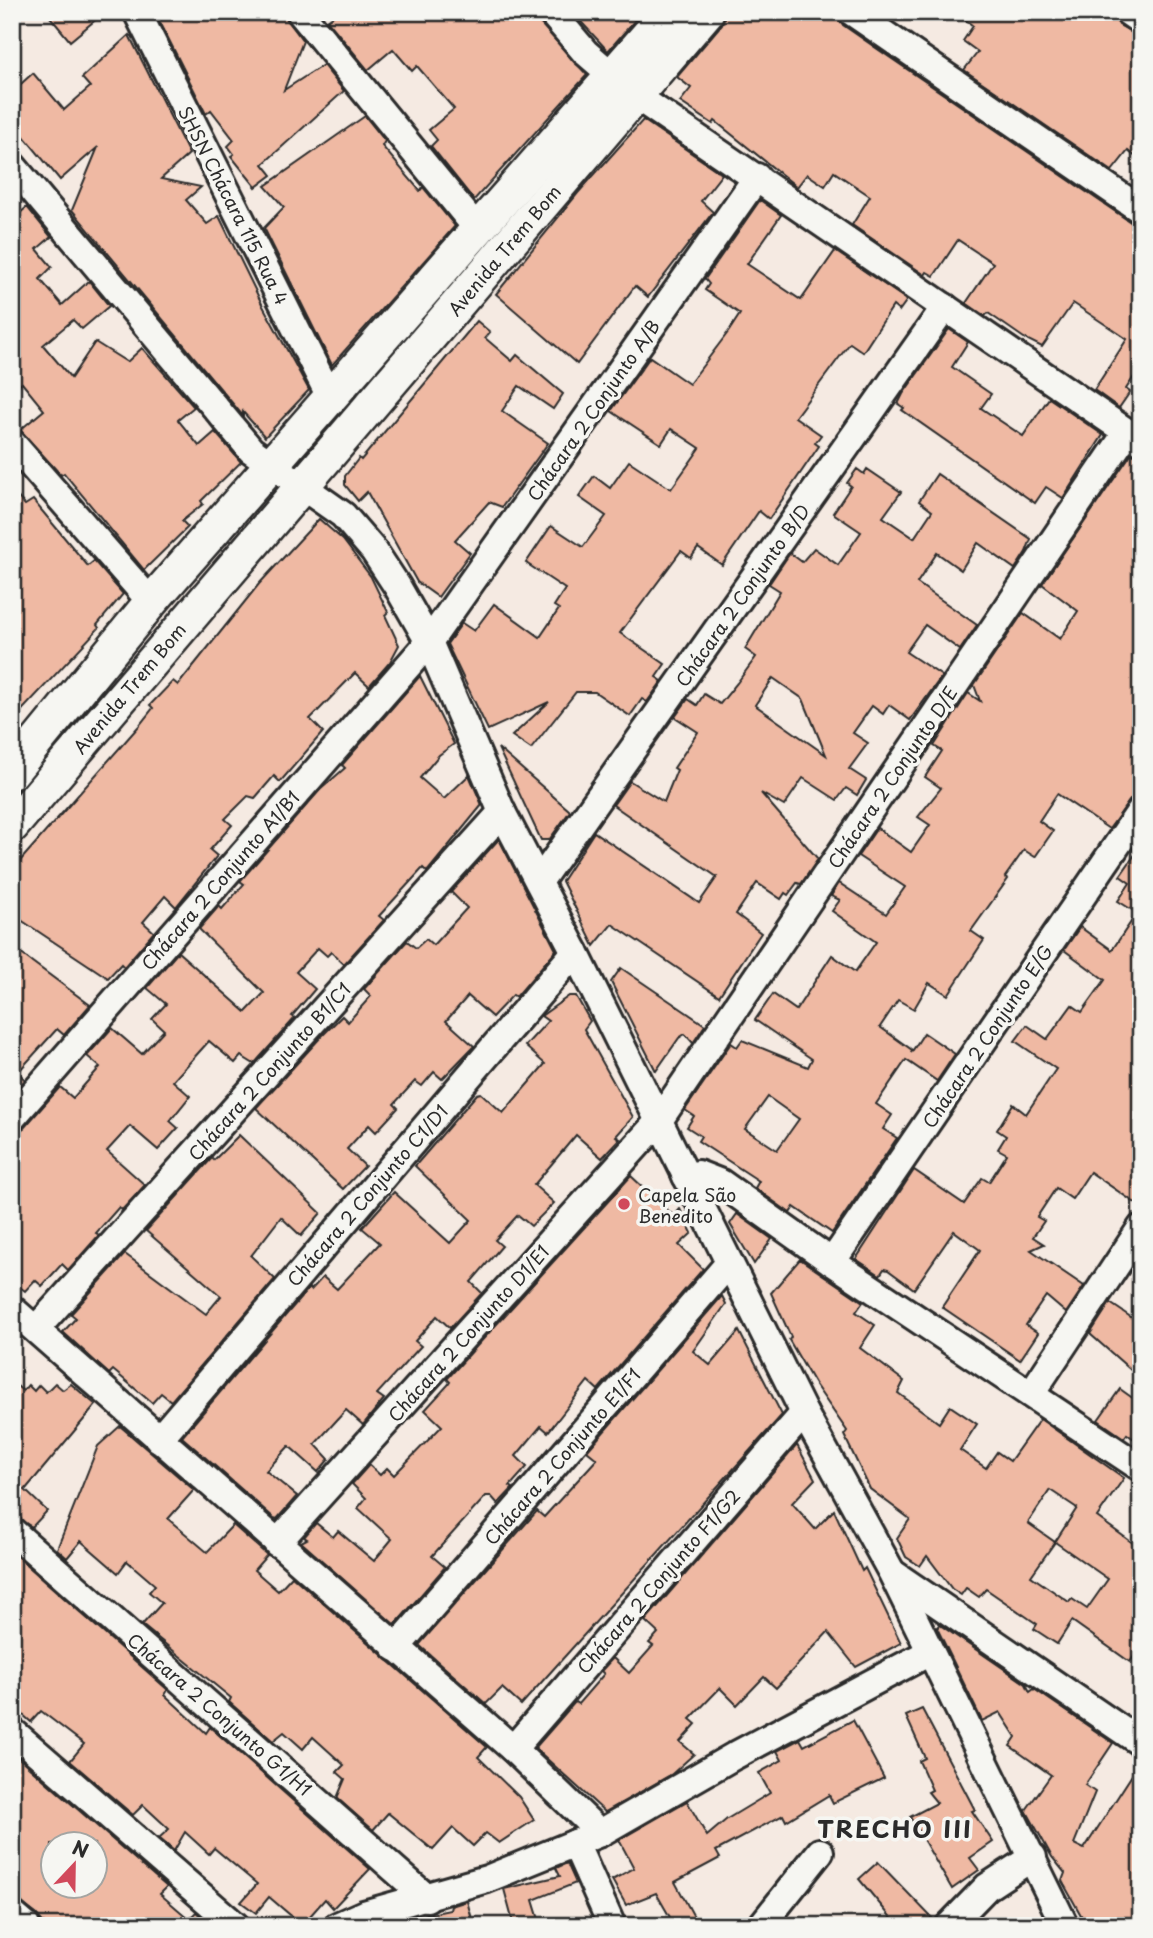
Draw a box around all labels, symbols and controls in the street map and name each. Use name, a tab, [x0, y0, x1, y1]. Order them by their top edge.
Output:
street label: SHSN Chácara 115 Rua 4	[172, 101, 296, 309]
street label: Avenida Trem Bom	[441, 179, 567, 321]
street label: Chácara 2 Conjunto A/B	[520, 314, 666, 506]
street label: Chácara 2 Conjunto B/D	[668, 498, 816, 692]
street label: Avenida Trem Bom	[66, 617, 192, 759]
street label: Chácara 2 Conjunto D/E	[821, 680, 963, 874]
street label: Chácara 2 Conjunto A1/B1	[134, 784, 306, 976]
street label: Chácara 2 Conjunto E/G	[915, 939, 1059, 1133]
street label: Chácara 2 Conjunto B1/C1	[181, 976, 357, 1166]
street label: Chácara 2 Conjunto C1/D1	[280, 1098, 454, 1292]
place label: Capela São Benedito	[638, 1181, 736, 1229]
marker: Capela São Benedito	[616, 1196, 632, 1212]
street label: Chácara 2 Conjunto D1/E1	[381, 1239, 555, 1427]
street label: Chácara 2 Conjunto E1/F1	[477, 1362, 647, 1550]
street label: Chácara 2 Conjunto F1/G2	[570, 1483, 746, 1679]
street label: Chácara 2 Conjunto G1/H1	[122, 1626, 318, 1802]
district label: TRECHO III	[817, 1810, 973, 1846]
north arrow	[38, 1829, 108, 1899]
text: N	[69, 1833, 93, 1864]

